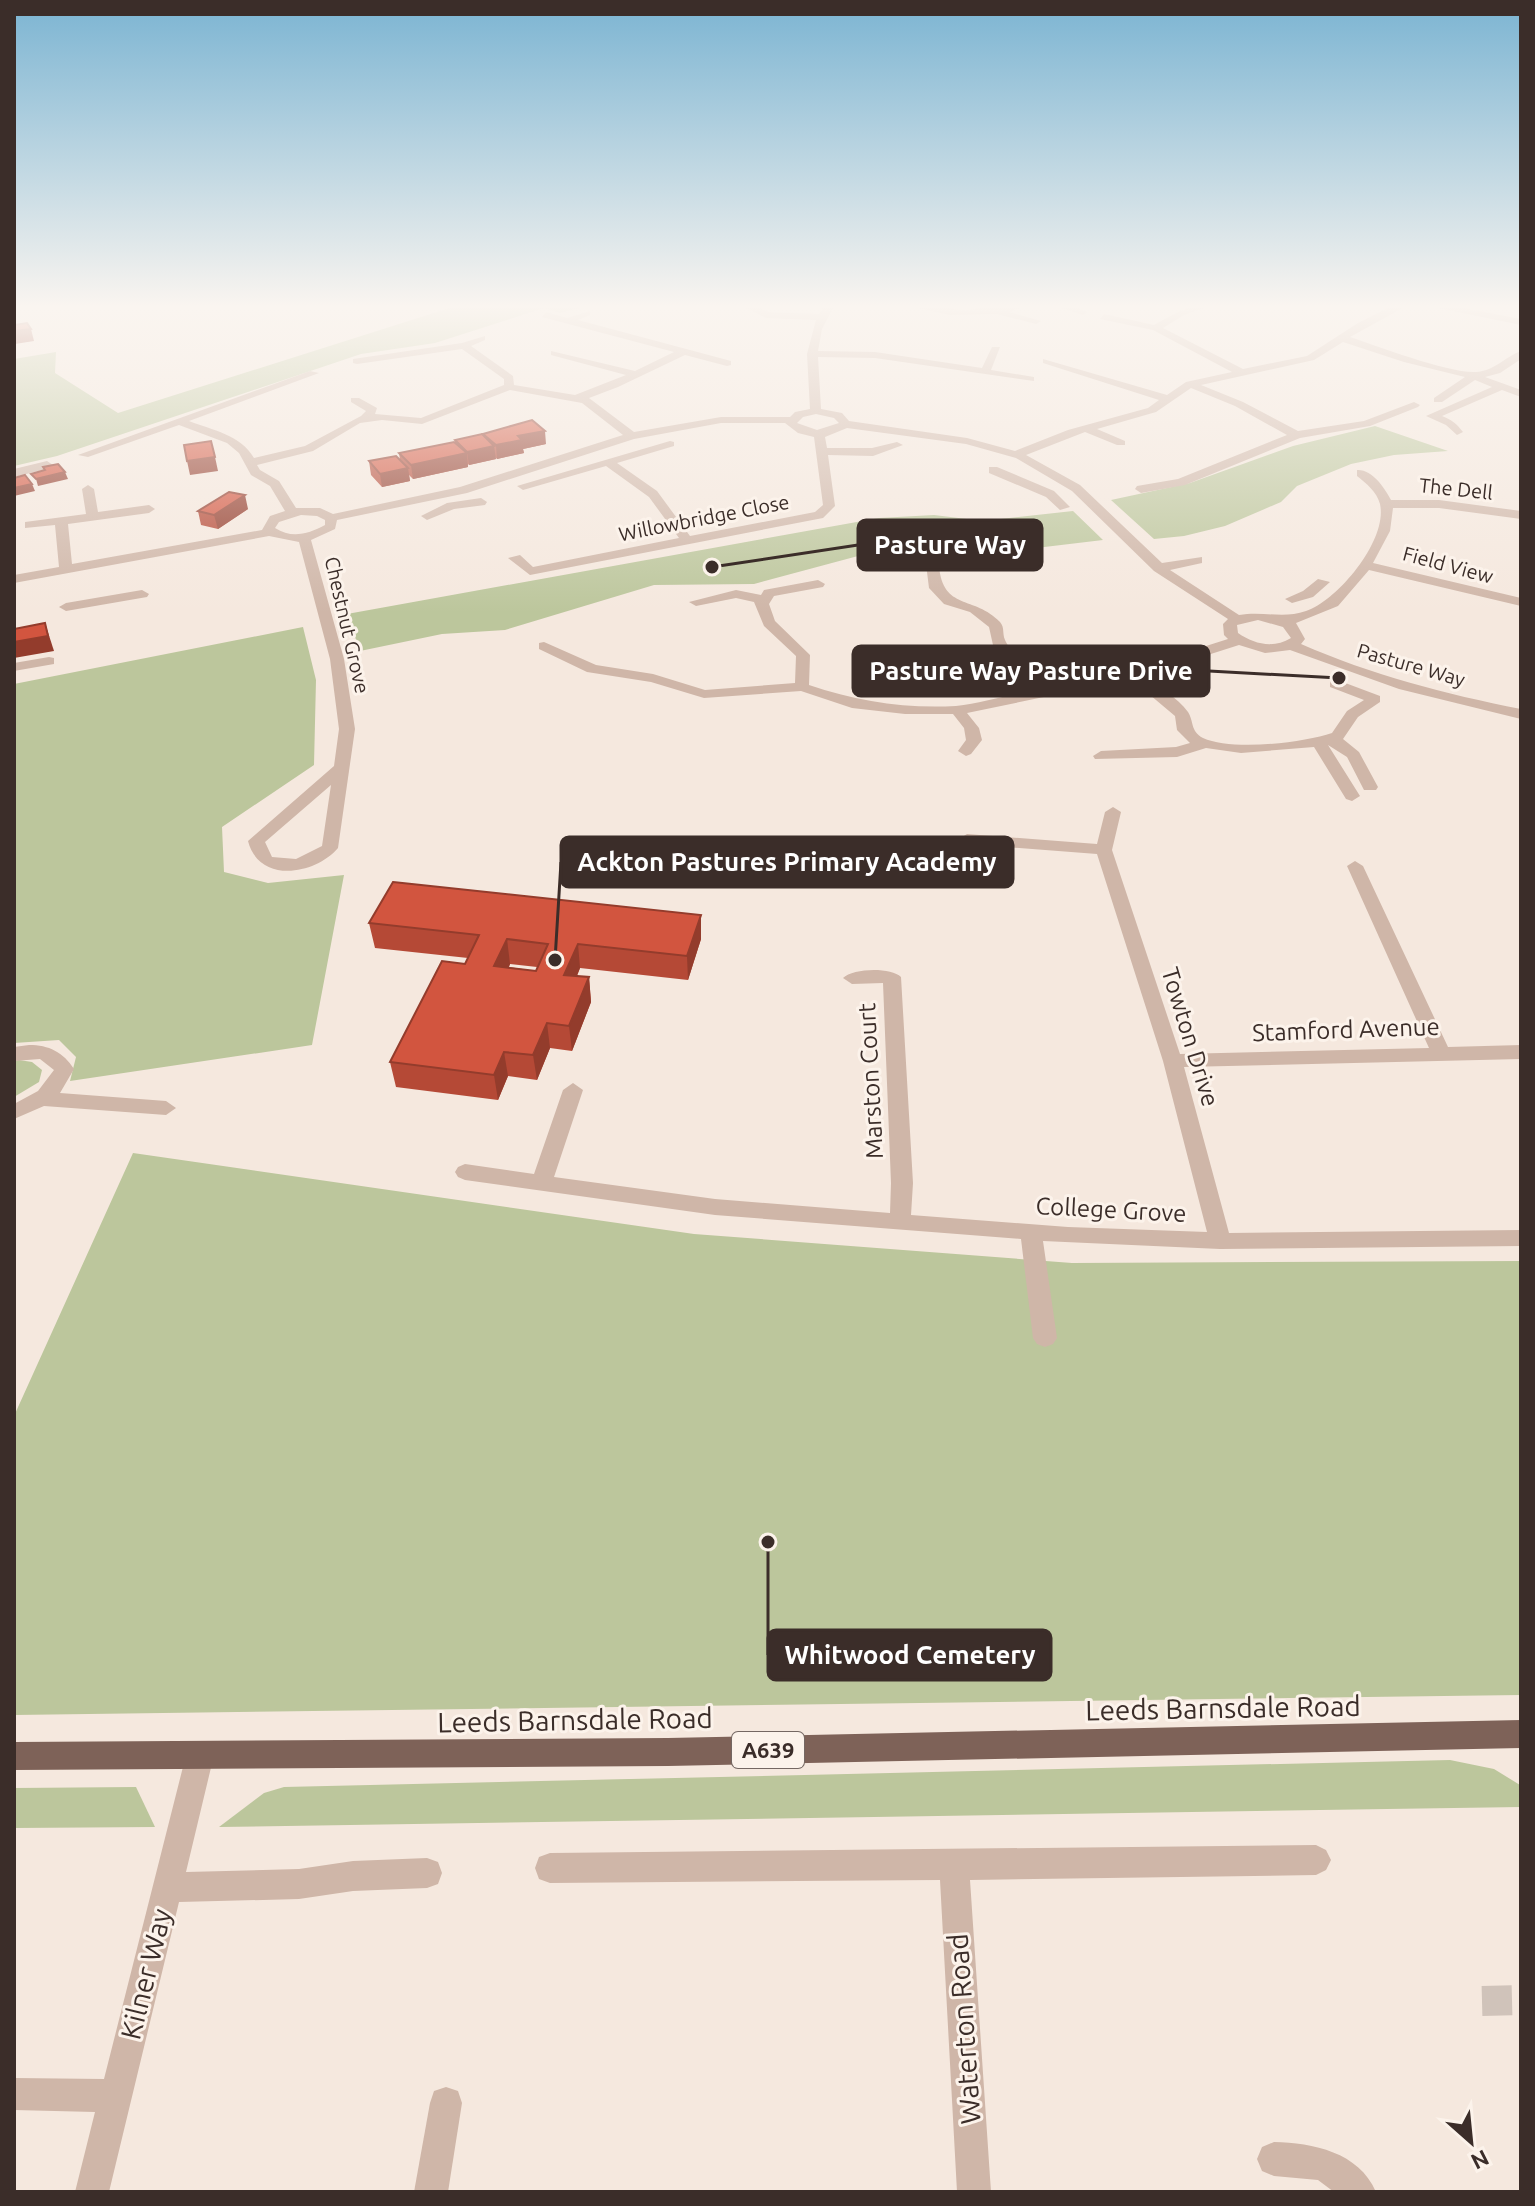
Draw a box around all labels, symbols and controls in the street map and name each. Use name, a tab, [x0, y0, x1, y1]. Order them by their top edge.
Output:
street label: The Dell	[1418, 473, 1494, 504]
street label: Willowbridge Close	[617, 490, 791, 545]
callout: Pasture Way	[858, 520, 1042, 570]
text: Pasture Way	[874, 530, 1026, 559]
street label: Field View	[1400, 541, 1496, 588]
street label: Chestnut Grove	[321, 554, 374, 696]
street label: Pasture Way	[1355, 638, 1468, 691]
callout: Pasture Way Pasture Drive	[853, 646, 1209, 696]
text: Pasture Way Pasture Drive	[869, 656, 1193, 685]
callout: Ackton Pastures Primary Academy	[561, 837, 1013, 887]
text: Ackton Pastures Primary Academy	[577, 847, 997, 876]
street label: Towton Drive	[1156, 964, 1224, 1110]
street label: Marston Court	[853, 1002, 888, 1160]
street label: Stamford Avenue	[1252, 1013, 1440, 1046]
street label: College Grove	[1035, 1192, 1187, 1227]
callout: Whitwood Cemetery	[768, 1630, 1051, 1680]
text: Whitwood Cemetery	[784, 1640, 1036, 1669]
street label: Leeds Barnsdale Road	[1085, 1690, 1361, 1725]
street label: Leeds Barnsdale Road	[437, 1702, 713, 1737]
road number: A639	[732, 1732, 804, 1768]
street label: Kilner Way	[114, 1905, 177, 2042]
street label: Waterton Road	[941, 1933, 986, 2125]
north arrow	[1431, 2102, 1511, 2182]
text: N	[1467, 2145, 1493, 2175]

